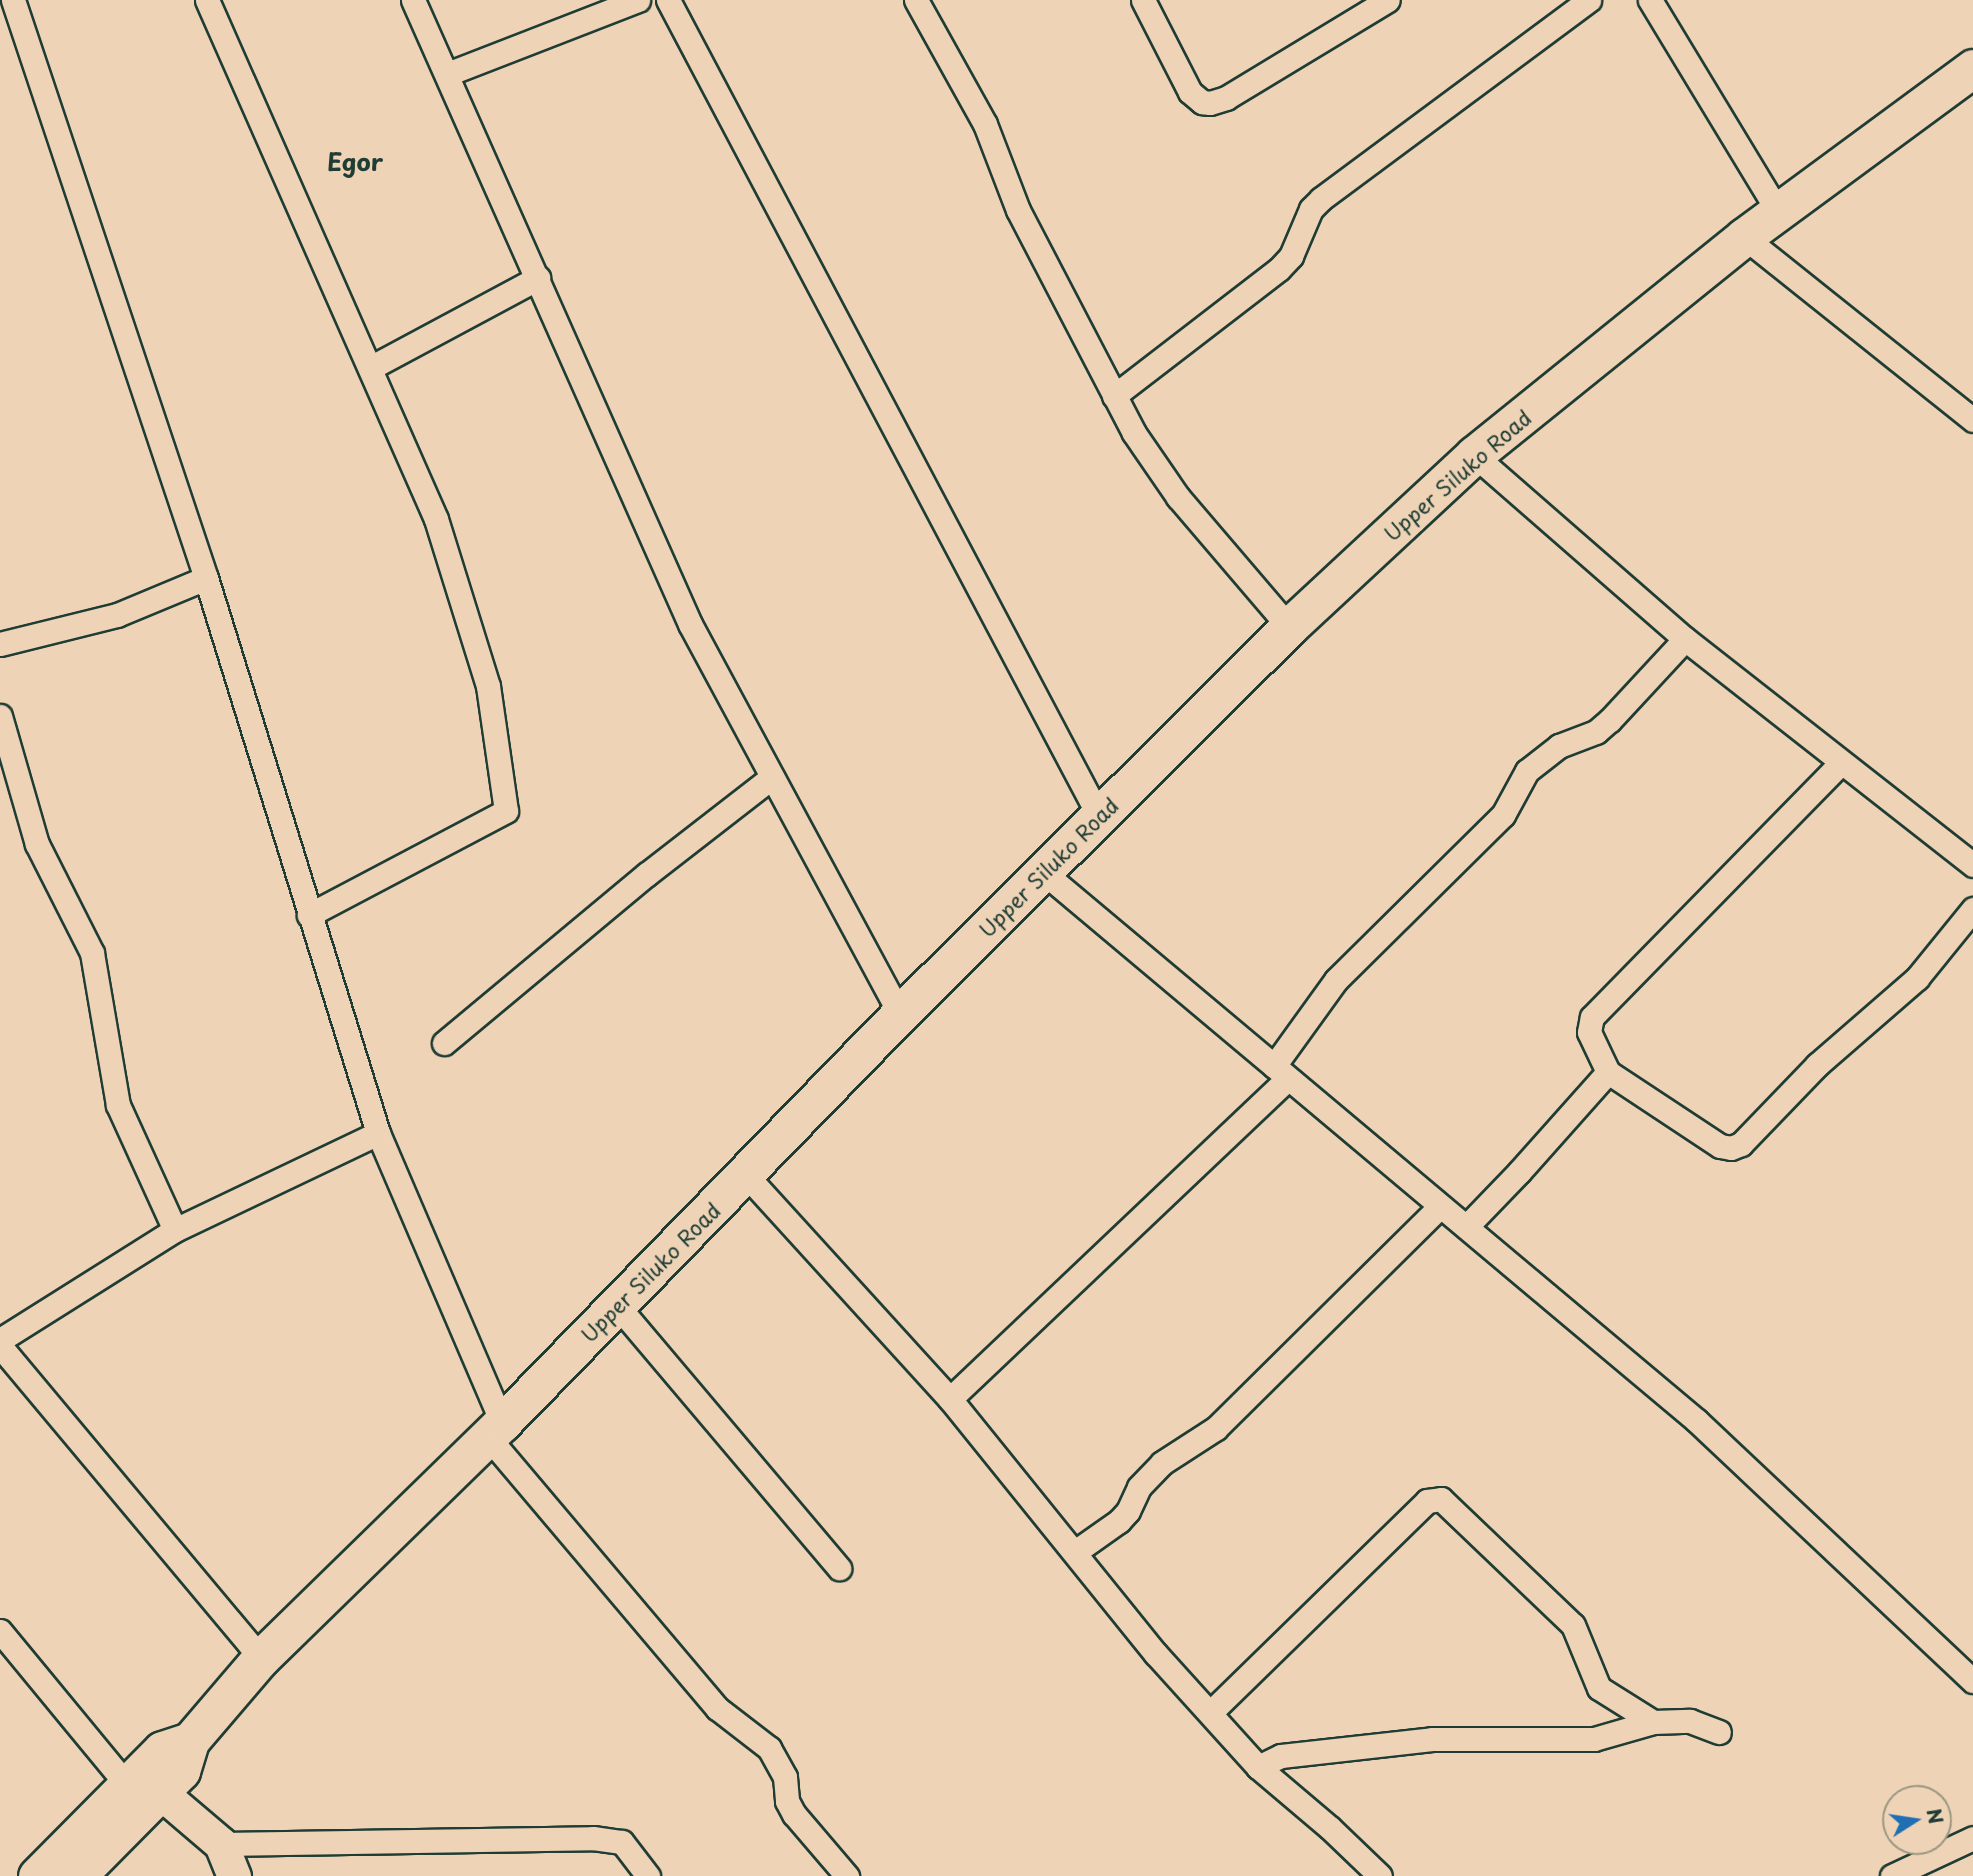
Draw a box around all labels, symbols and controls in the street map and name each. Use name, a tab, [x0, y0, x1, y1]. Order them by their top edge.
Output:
district label: Egor	[327, 148, 383, 176]
street label: Upper Siluko Road	[1378, 404, 1536, 546]
street label: Upper Siluko Road	[973, 792, 1123, 942]
street label: Upper Siluko Road	[575, 1197, 725, 1347]
north arrow	[1882, 1785, 1952, 1855]
text: N	[1920, 1806, 1951, 1826]

